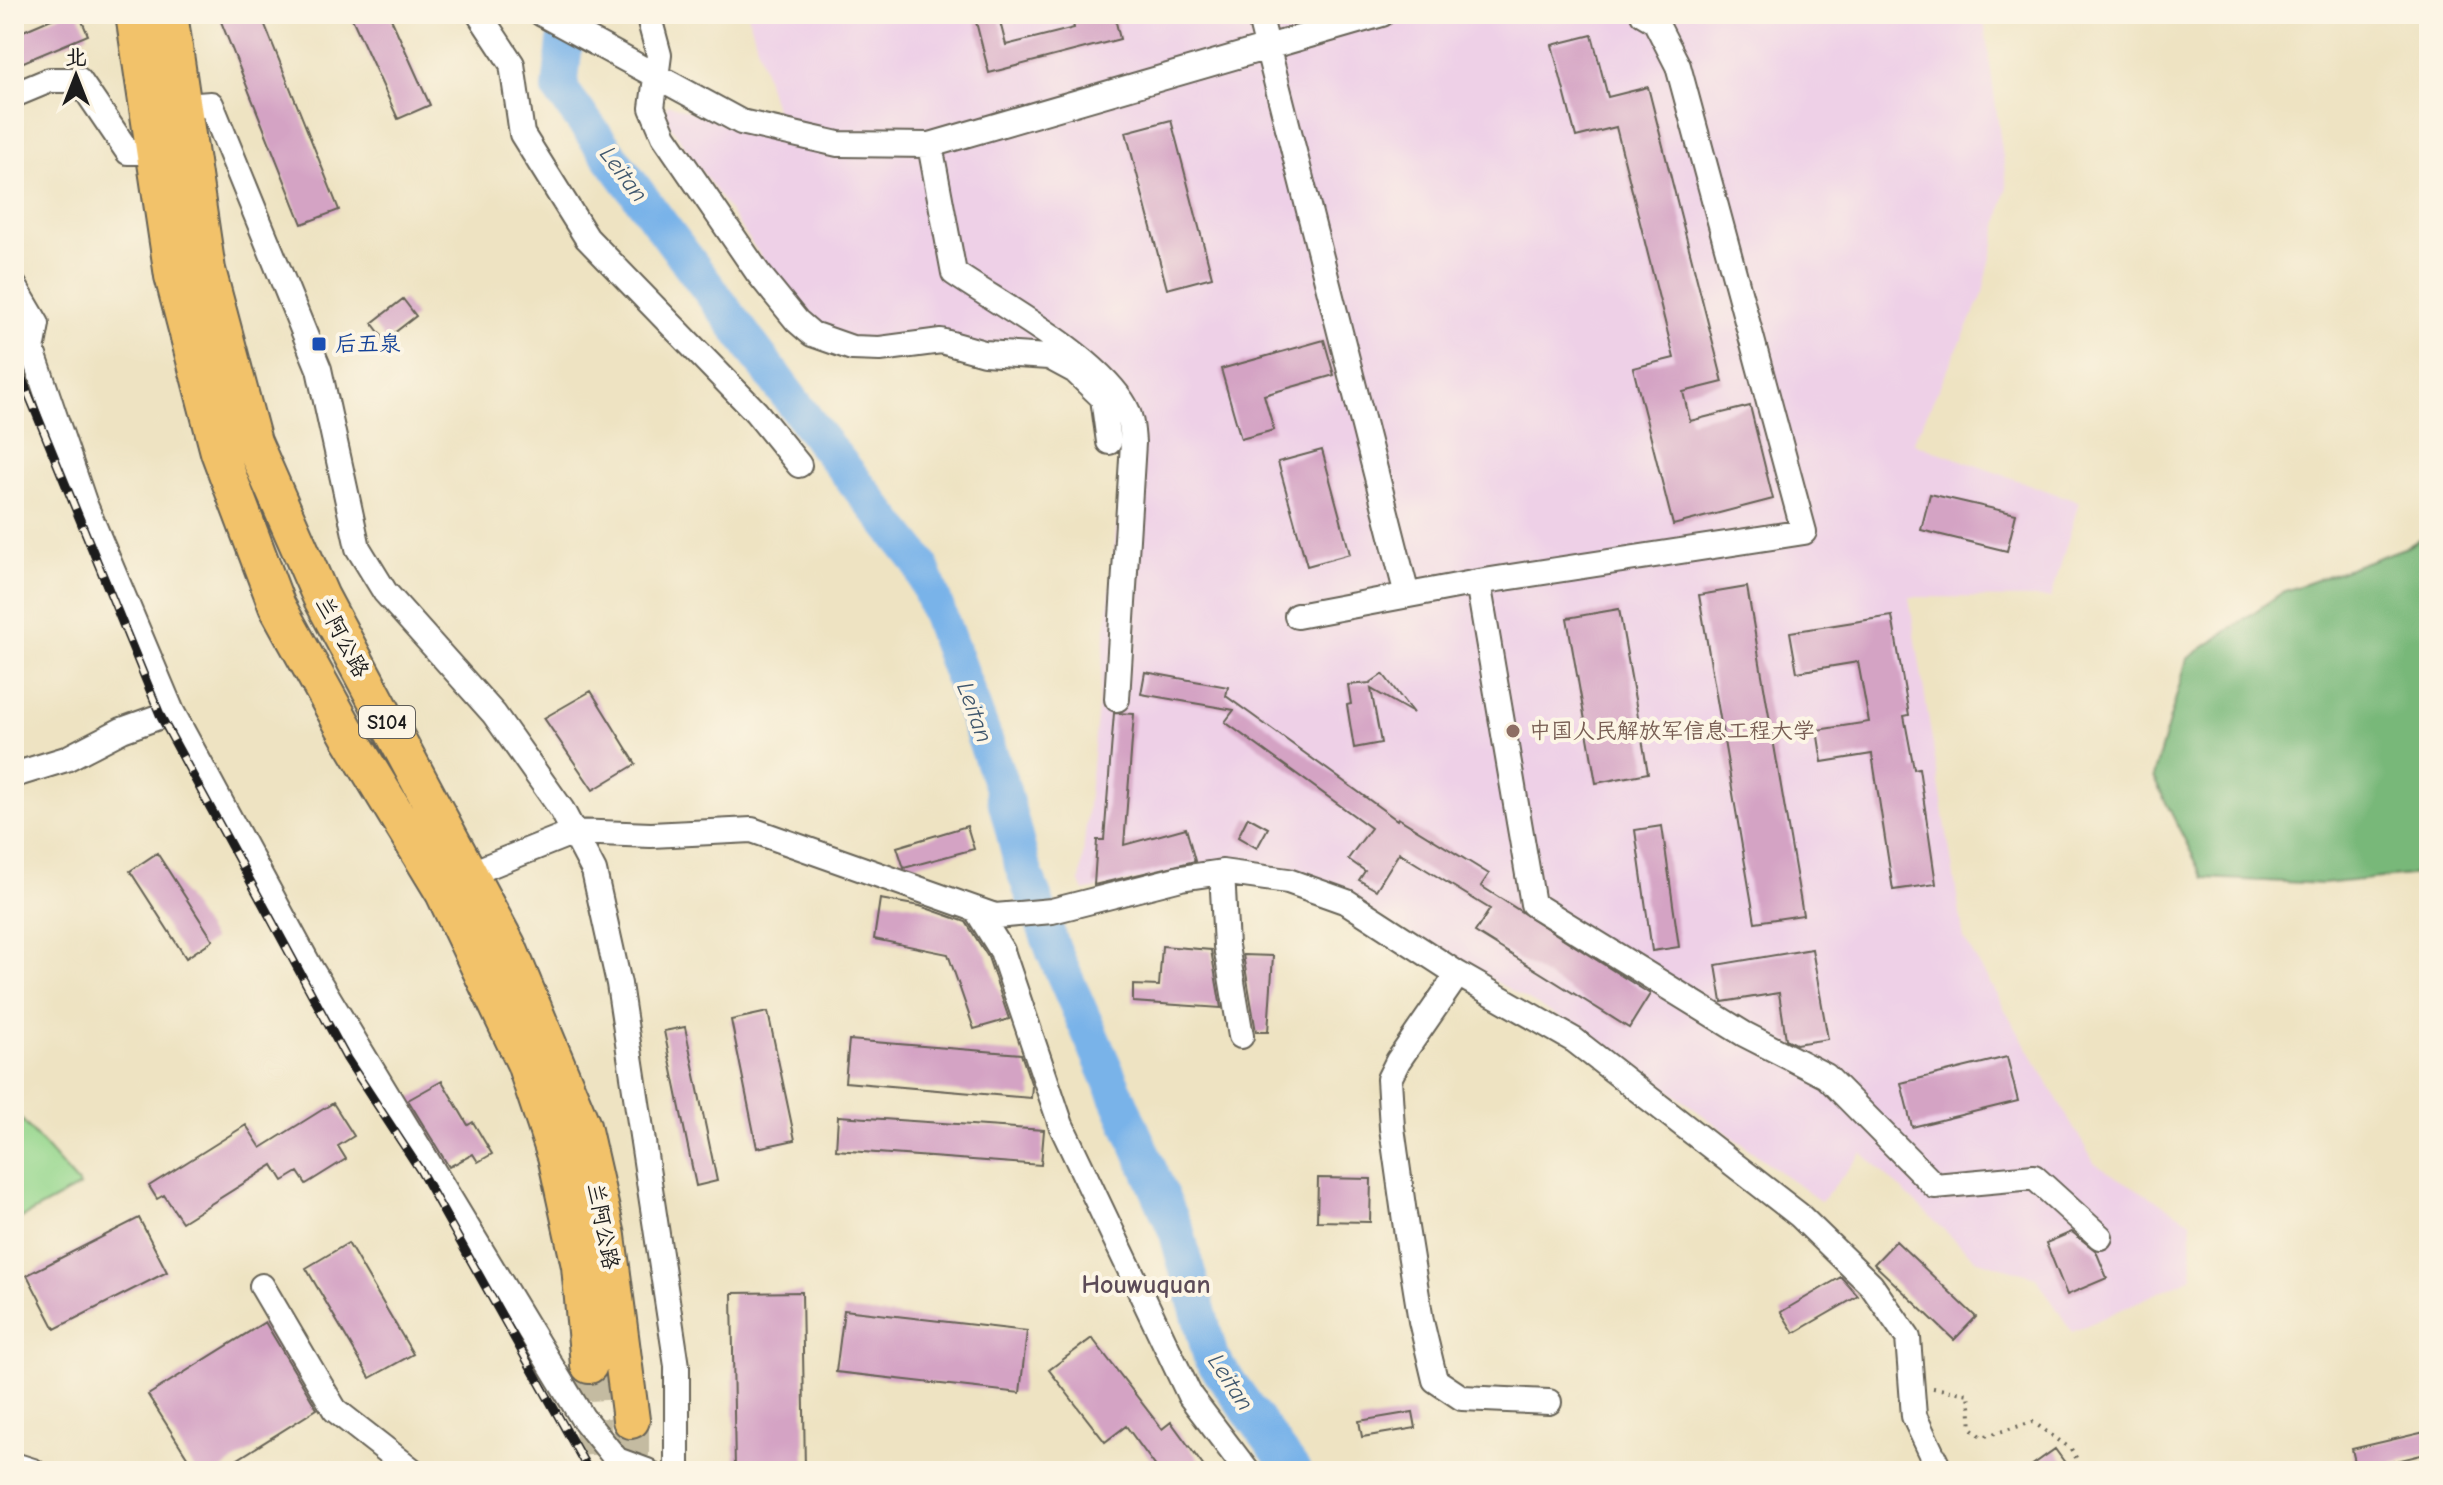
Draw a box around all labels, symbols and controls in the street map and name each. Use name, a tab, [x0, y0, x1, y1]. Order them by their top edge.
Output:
north arrow	[36, 36, 116, 116]
text: 北	[65, 44, 87, 70]
water label: Leitan	[594, 141, 654, 207]
place label: 后五泉	[335, 331, 401, 357]
marker: 后五泉	[310, 335, 328, 353]
street label: 兰阿公路	[310, 592, 374, 682]
water label: Leitan	[951, 678, 999, 746]
road number: S104	[359, 706, 415, 738]
place label: 中国人民解放军信息工程大学	[1529, 718, 1815, 744]
marker: 中国人民解放军信息工程大学	[1504, 722, 1522, 740]
street label: 兰阿公路	[582, 1180, 624, 1272]
district label: Houwuquan	[1081, 1270, 1211, 1300]
water label: Leitan	[1202, 1348, 1260, 1416]

